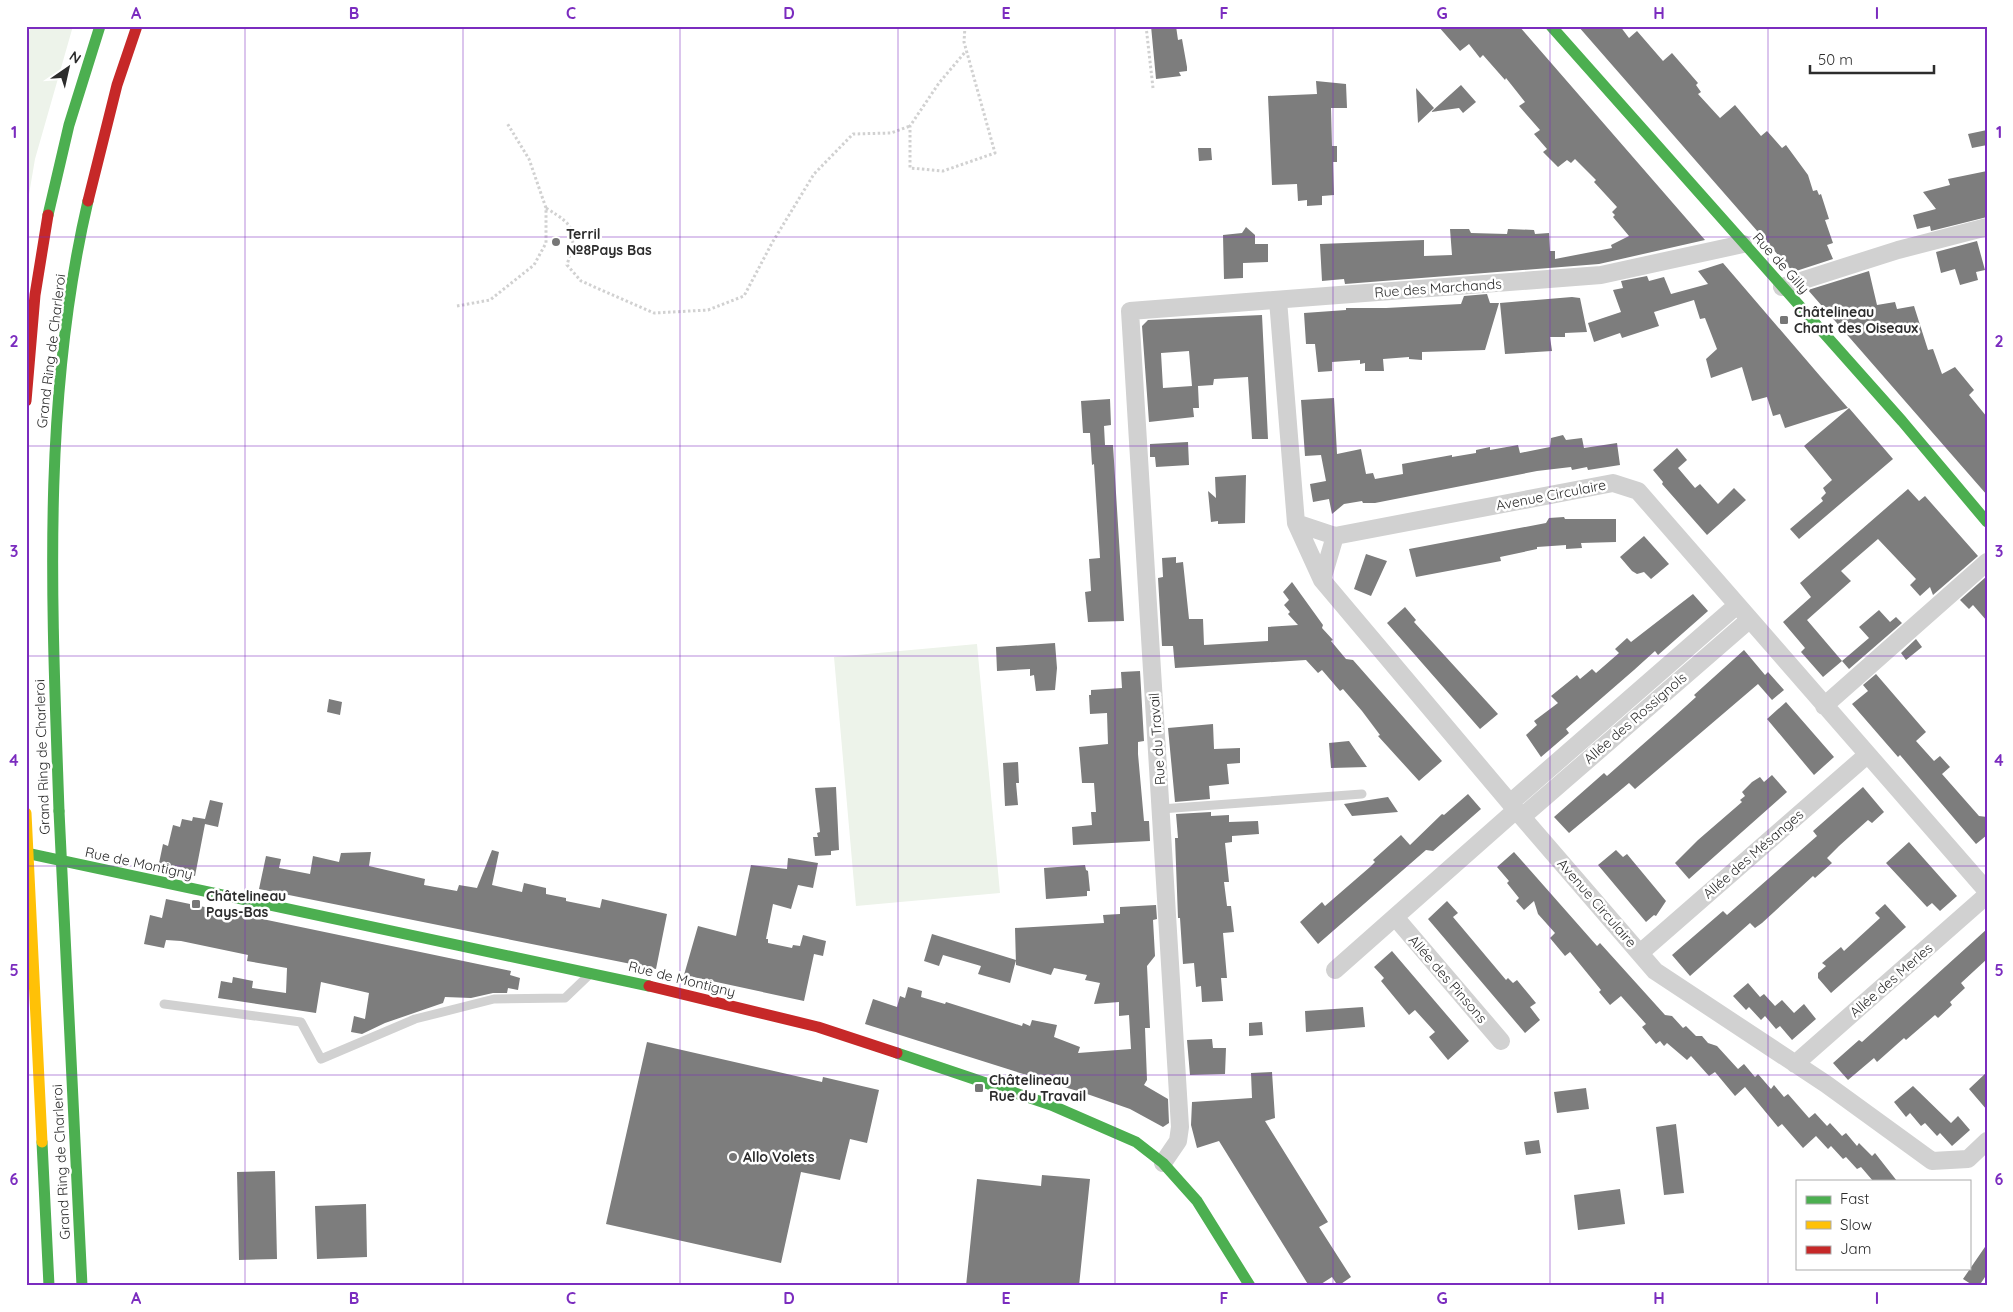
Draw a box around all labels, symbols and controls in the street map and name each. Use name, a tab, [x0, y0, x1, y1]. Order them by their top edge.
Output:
text: A	[131, 3, 142, 23]
text: B	[349, 3, 359, 23]
text: C	[566, 3, 576, 23]
text: D	[783, 3, 795, 23]
text: E	[1001, 3, 1011, 23]
text: F	[1220, 3, 1229, 23]
text: G	[1436, 3, 1448, 23]
text: H	[1653, 3, 1665, 23]
text: I	[1875, 3, 1879, 23]
north arrow	[42, 42, 92, 92]
scale bar	[1810, 42, 1934, 74]
text: N	[66, 47, 85, 68]
text: 50 m	[1818, 50, 1853, 69]
text: 1	[11, 122, 17, 142]
text: 1	[1996, 122, 2002, 142]
place label: Terril №8Pays Bas	[566, 225, 652, 259]
street label: Rue de Gilly	[1749, 229, 1813, 297]
marker: Terril №8Pays Bas	[550, 236, 562, 248]
street label: Grand Ring de Charleroi	[33, 273, 69, 429]
street label: Rue des Marchands	[1374, 275, 1502, 301]
place label: Châtelineau Chant des Oiseaux	[1794, 303, 1918, 337]
marker: Châtelineau Chant des Oiseaux	[1778, 314, 1790, 326]
text: 2	[9, 331, 19, 351]
text: 2	[1994, 331, 2004, 351]
street label: Avenue Circulaire	[1494, 475, 1608, 515]
text: 3	[10, 541, 18, 561]
text: 3	[1995, 541, 2003, 561]
street label: Allée des Rossignols	[1580, 668, 1690, 768]
street label: Grand Ring de Charleroi	[30, 679, 54, 835]
street label: Rue du Travail	[1145, 692, 1169, 786]
text: 4	[9, 750, 19, 770]
text: 4	[1994, 750, 2004, 770]
street label: Allée des Mésanges	[1699, 805, 1807, 903]
street label: Rue de Montigny	[83, 843, 195, 883]
street label: Avenue Circulaire	[1554, 855, 1641, 951]
place label: Châtelineau Pays-Bas	[206, 887, 286, 921]
marker: Châtelineau Pays-Bas	[190, 898, 202, 910]
street label: Allée des Pinsons	[1405, 931, 1491, 1027]
street label: Allée des Merles	[1846, 939, 1936, 1021]
street label: Rue de Montigny	[627, 957, 737, 1001]
text: 5	[9, 960, 19, 980]
text: 5	[1994, 960, 2004, 980]
place label: Châtelineau Rue du Travail	[989, 1071, 1086, 1105]
marker: Châtelineau Rue du Travail	[973, 1082, 985, 1094]
street label: Grand Ring de Charleroi	[48, 1084, 74, 1240]
place label: Allo Volets	[743, 1148, 815, 1166]
marker: Allo Volets	[727, 1151, 739, 1163]
text: 6	[10, 1169, 19, 1189]
text: 6	[1995, 1169, 2004, 1189]
legend	[1796, 1180, 1970, 1270]
text: Fast	[1840, 1189, 1869, 1208]
text: Slow	[1840, 1215, 1872, 1234]
text: Jam	[1840, 1239, 1871, 1258]
text: A	[131, 1288, 142, 1308]
text: B	[349, 1288, 359, 1308]
text: C	[566, 1288, 576, 1308]
text: D	[783, 1288, 795, 1308]
text: E	[1001, 1288, 1011, 1308]
text: F	[1220, 1288, 1229, 1308]
text: G	[1436, 1288, 1448, 1308]
text: H	[1653, 1288, 1665, 1308]
text: I	[1875, 1288, 1879, 1308]

